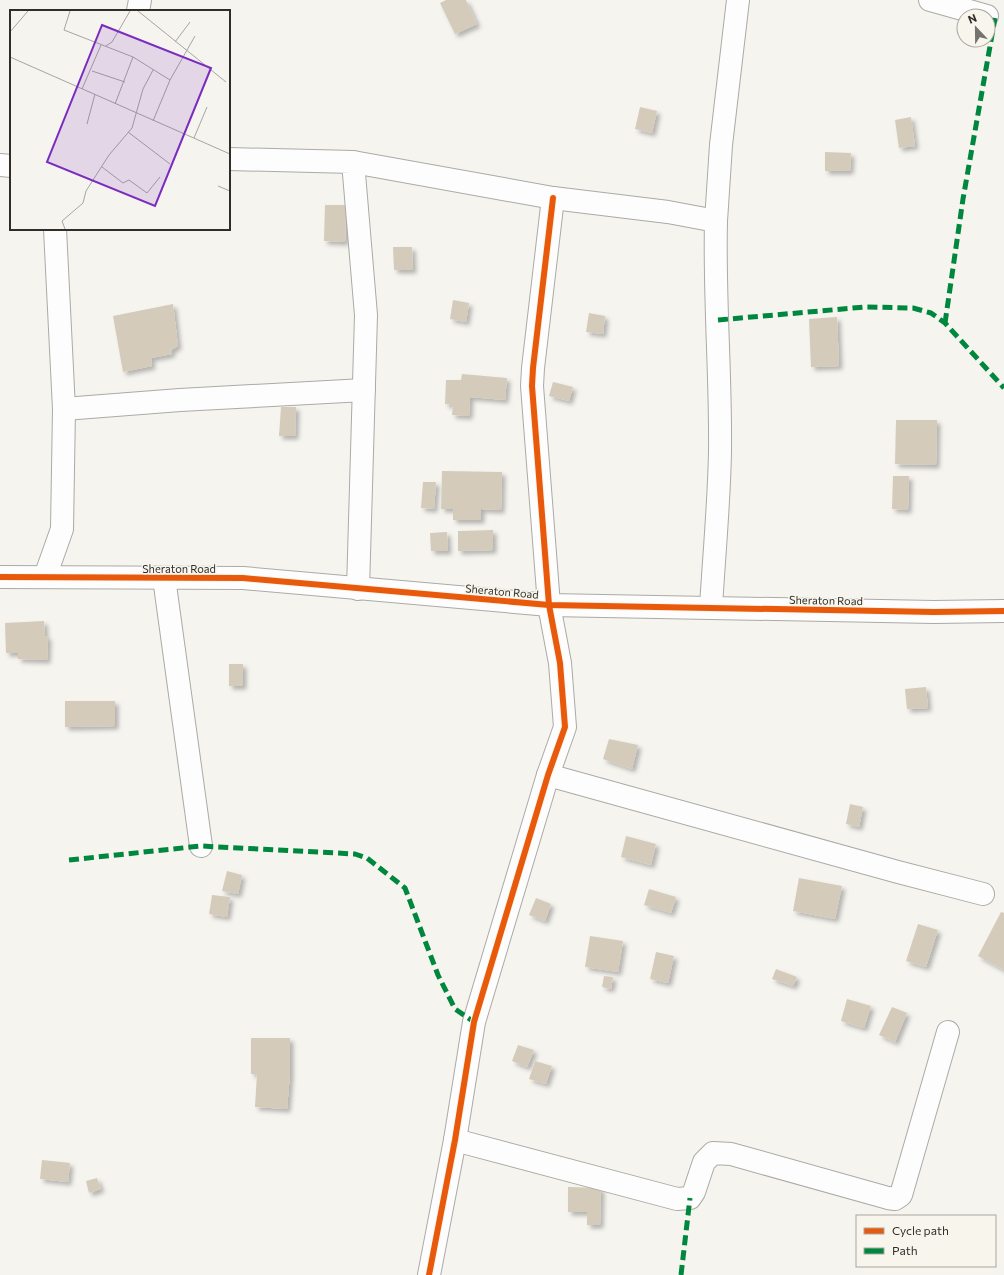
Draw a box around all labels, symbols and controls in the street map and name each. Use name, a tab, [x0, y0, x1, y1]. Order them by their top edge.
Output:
north arrow	[956, 8, 996, 48]
inset map	[10, 10, 230, 230]
text: N	[966, 11, 978, 26]
street label: Sheraton Road	[142, 562, 216, 575]
street label: Sheraton Road	[465, 581, 539, 601]
street label: Sheraton Road	[789, 593, 863, 607]
legend	[856, 1215, 996, 1267]
text: Cycle path	[892, 1223, 949, 1237]
text: Path	[892, 1243, 918, 1257]

